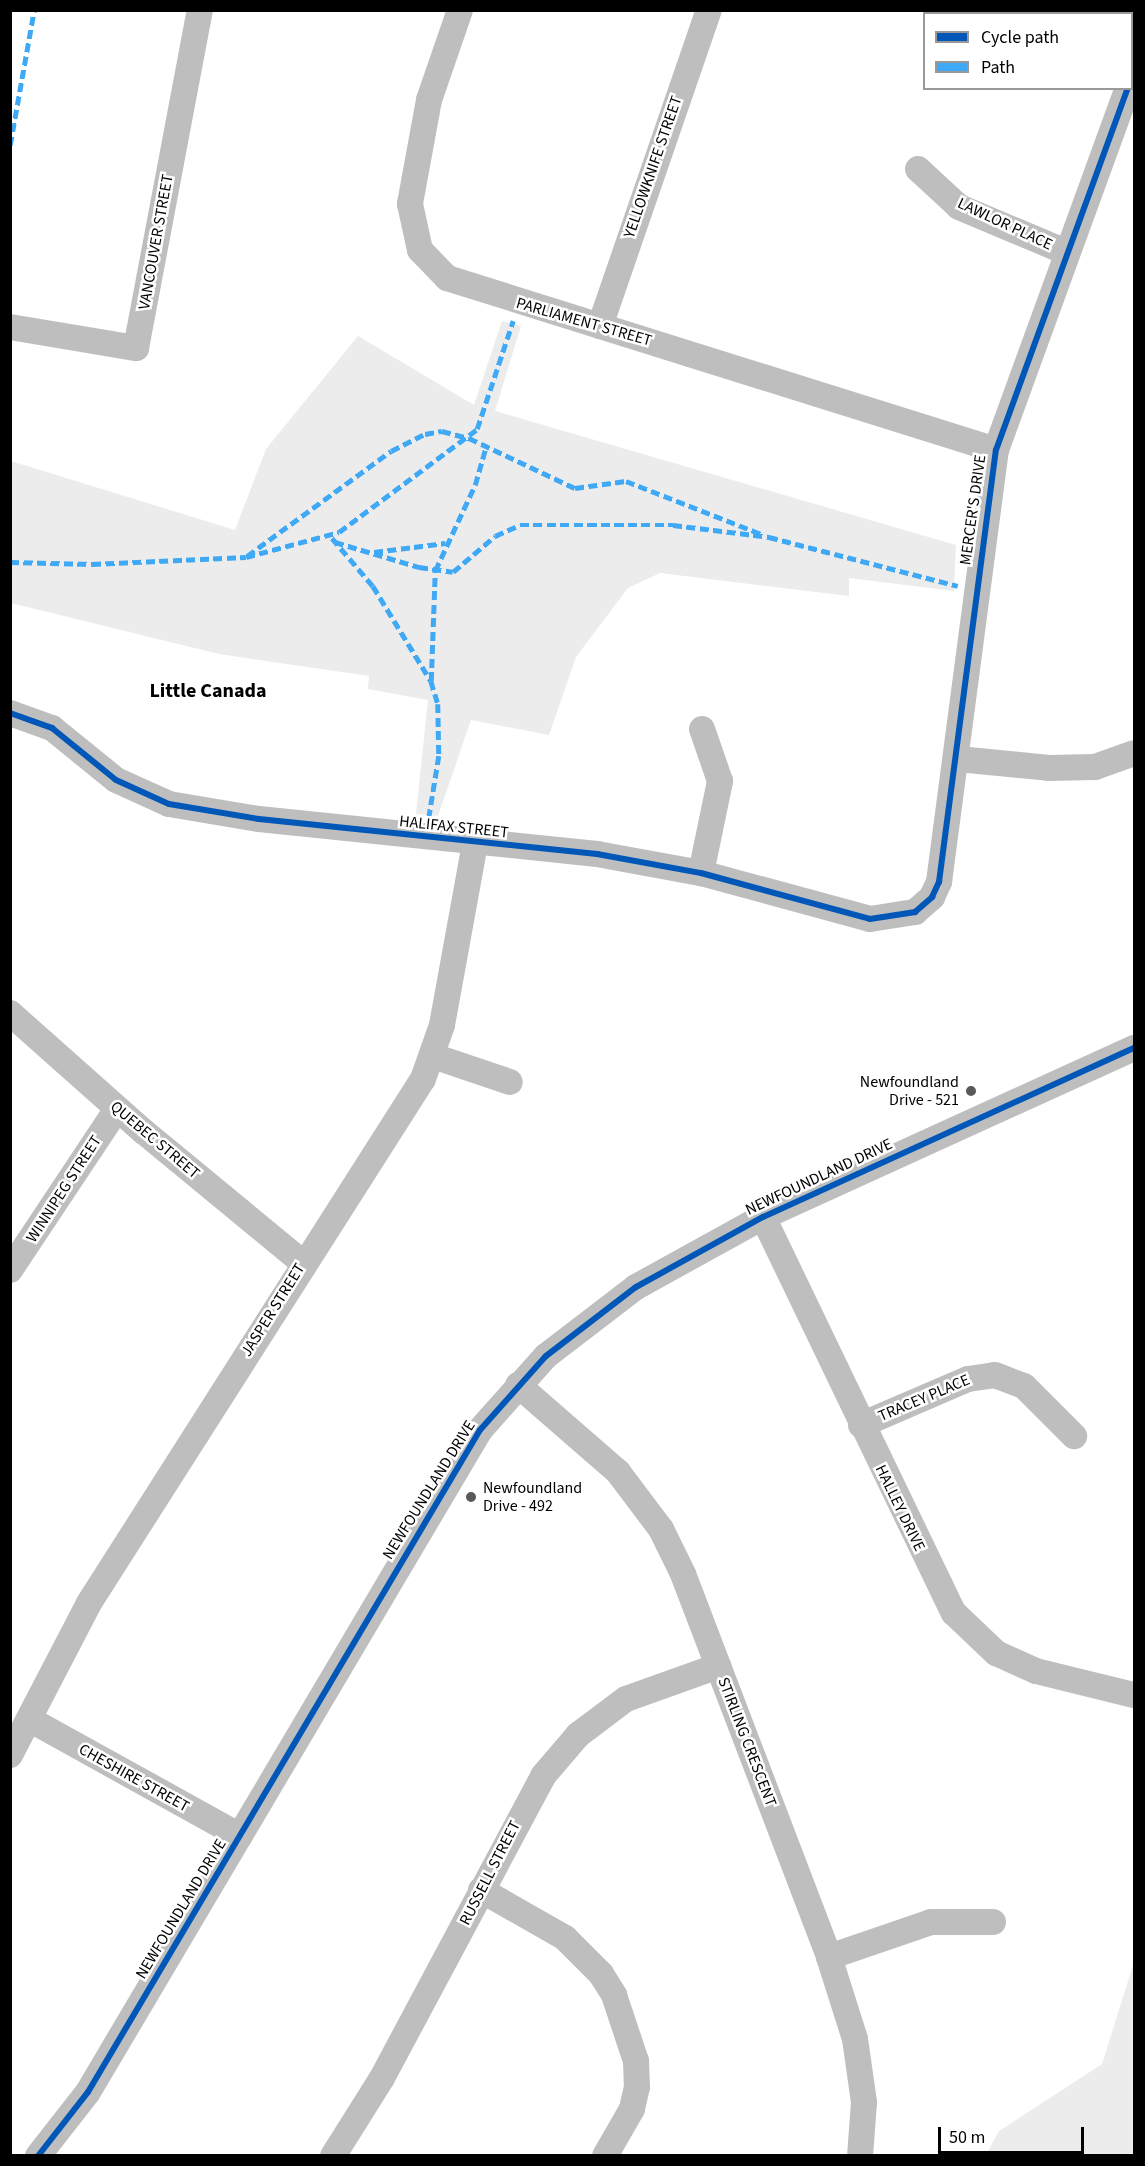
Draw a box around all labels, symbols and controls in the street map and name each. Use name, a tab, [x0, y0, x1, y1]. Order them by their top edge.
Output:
legend	[923, 12, 1133, 90]
text: Cycle path	[981, 25, 1059, 50]
text: Path	[981, 55, 1015, 80]
street label: YELLOWKNIFE STREET	[620, 93, 686, 241]
street label: VANCOUVER STREET	[135, 173, 177, 311]
street label: LAWLOR PLACE	[955, 194, 1055, 254]
street label: PARLIAMENT STREET	[514, 293, 654, 351]
street label: MERCER'S DRIVE	[956, 454, 990, 566]
district label: Little Canada	[149, 679, 267, 703]
street label: HALIFAX STREET	[398, 812, 510, 842]
place label: Newfoundland Drive - 521	[860, 1072, 959, 1110]
marker: Newfoundland Drive - 521	[964, 1084, 978, 1098]
street label: QUEBEC STREET	[106, 1097, 204, 1183]
street label: WINNIPEG STREET	[22, 1132, 106, 1246]
street label: NEWFOUNDLAND DRIVE	[742, 1134, 896, 1220]
street label: JASPER STREET	[237, 1260, 309, 1360]
street label: TRACEY PLACE	[875, 1370, 973, 1426]
street label: NEWFOUNDLAND DRIVE	[378, 1417, 480, 1563]
street label: HALLEY DRIVE	[871, 1462, 929, 1554]
place label: Newfoundland Drive - 492	[483, 1478, 582, 1516]
marker: Newfoundland Drive - 492	[464, 1490, 478, 1504]
street label: STIRLING CRESCENT	[713, 1675, 781, 1809]
street label: CHESHIRE STREET	[75, 1740, 193, 1816]
street label: RUSSELL STREET	[455, 1818, 525, 1928]
street label: NEWFOUNDLAND DRIVE	[132, 1835, 230, 1983]
scale bar	[941, 2115, 1086, 2153]
text: 50 m	[949, 2125, 985, 2150]

